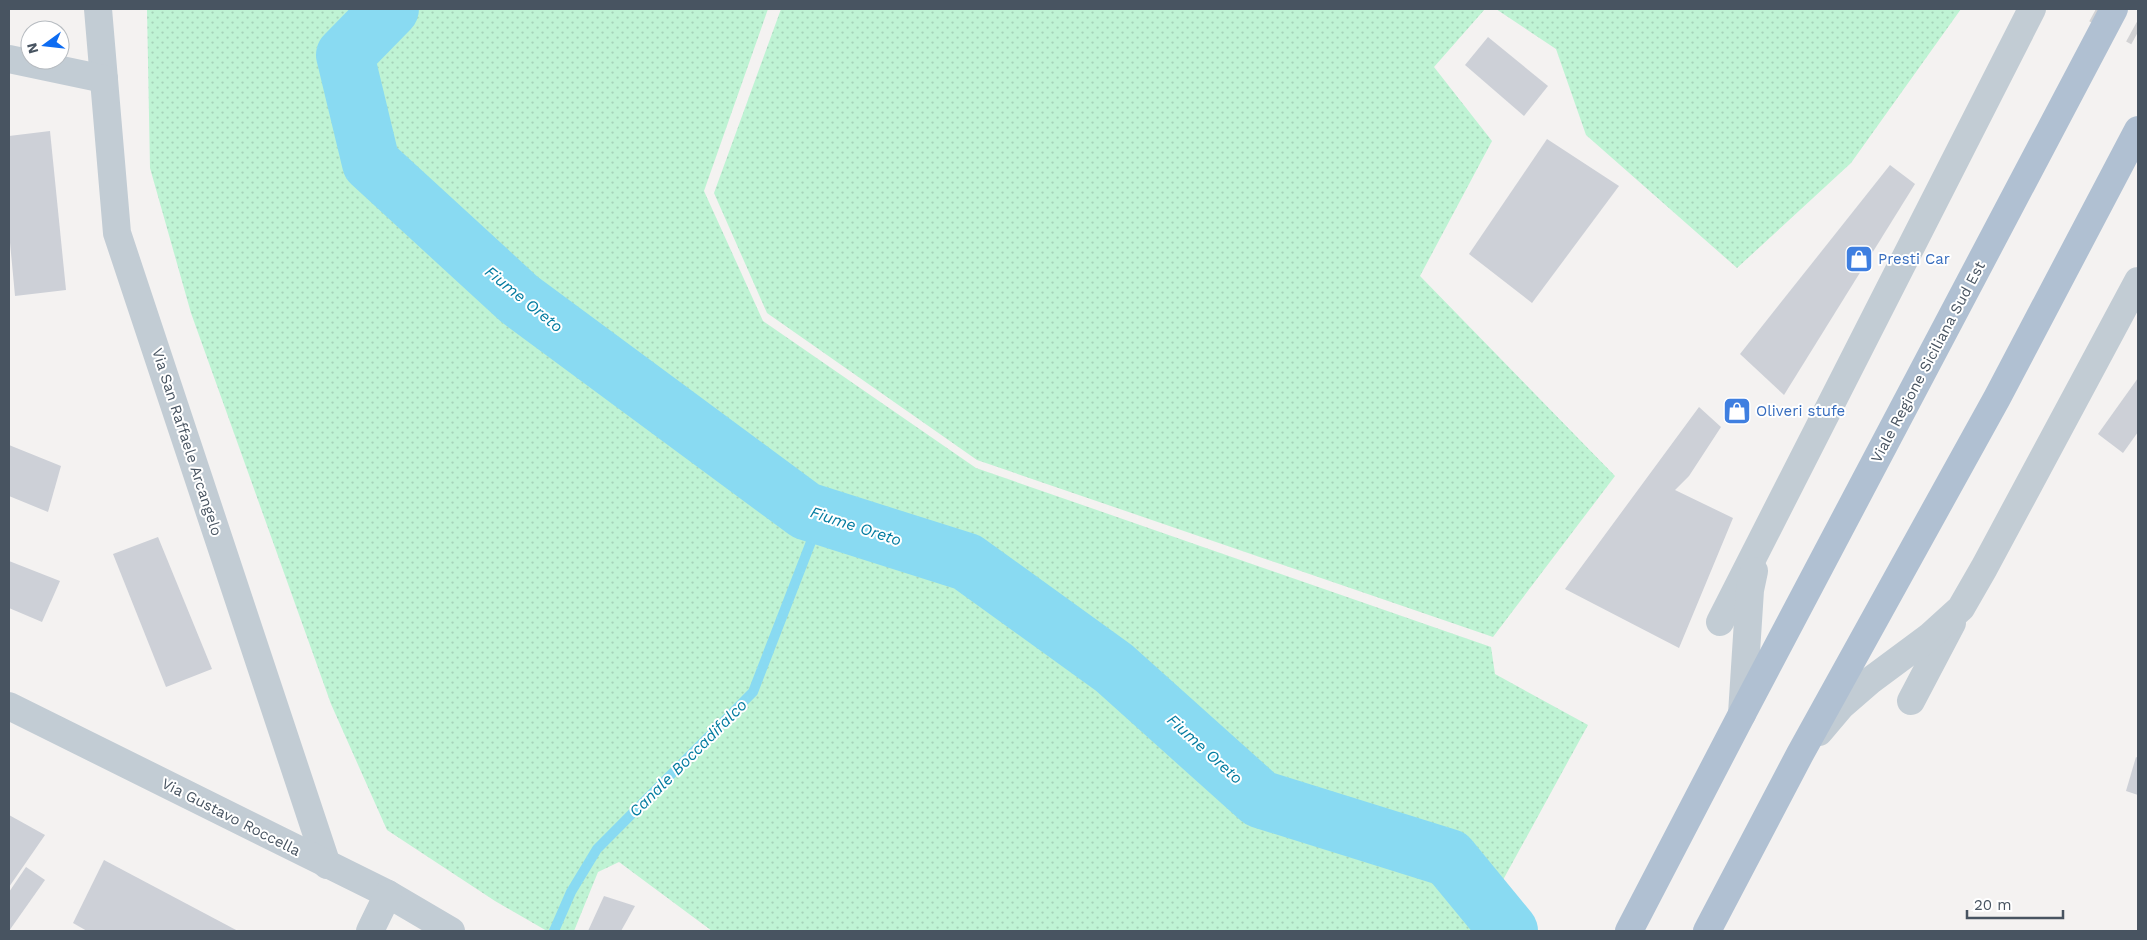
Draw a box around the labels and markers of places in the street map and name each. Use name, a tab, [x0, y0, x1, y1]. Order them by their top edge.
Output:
shop icon: Presti Car	[1844, 244, 1874, 274]
place label: Presti Car	[1878, 250, 1950, 268]
shop icon: Oliveri stufe	[1722, 396, 1752, 426]
place label: Oliveri stufe	[1756, 402, 1845, 420]

